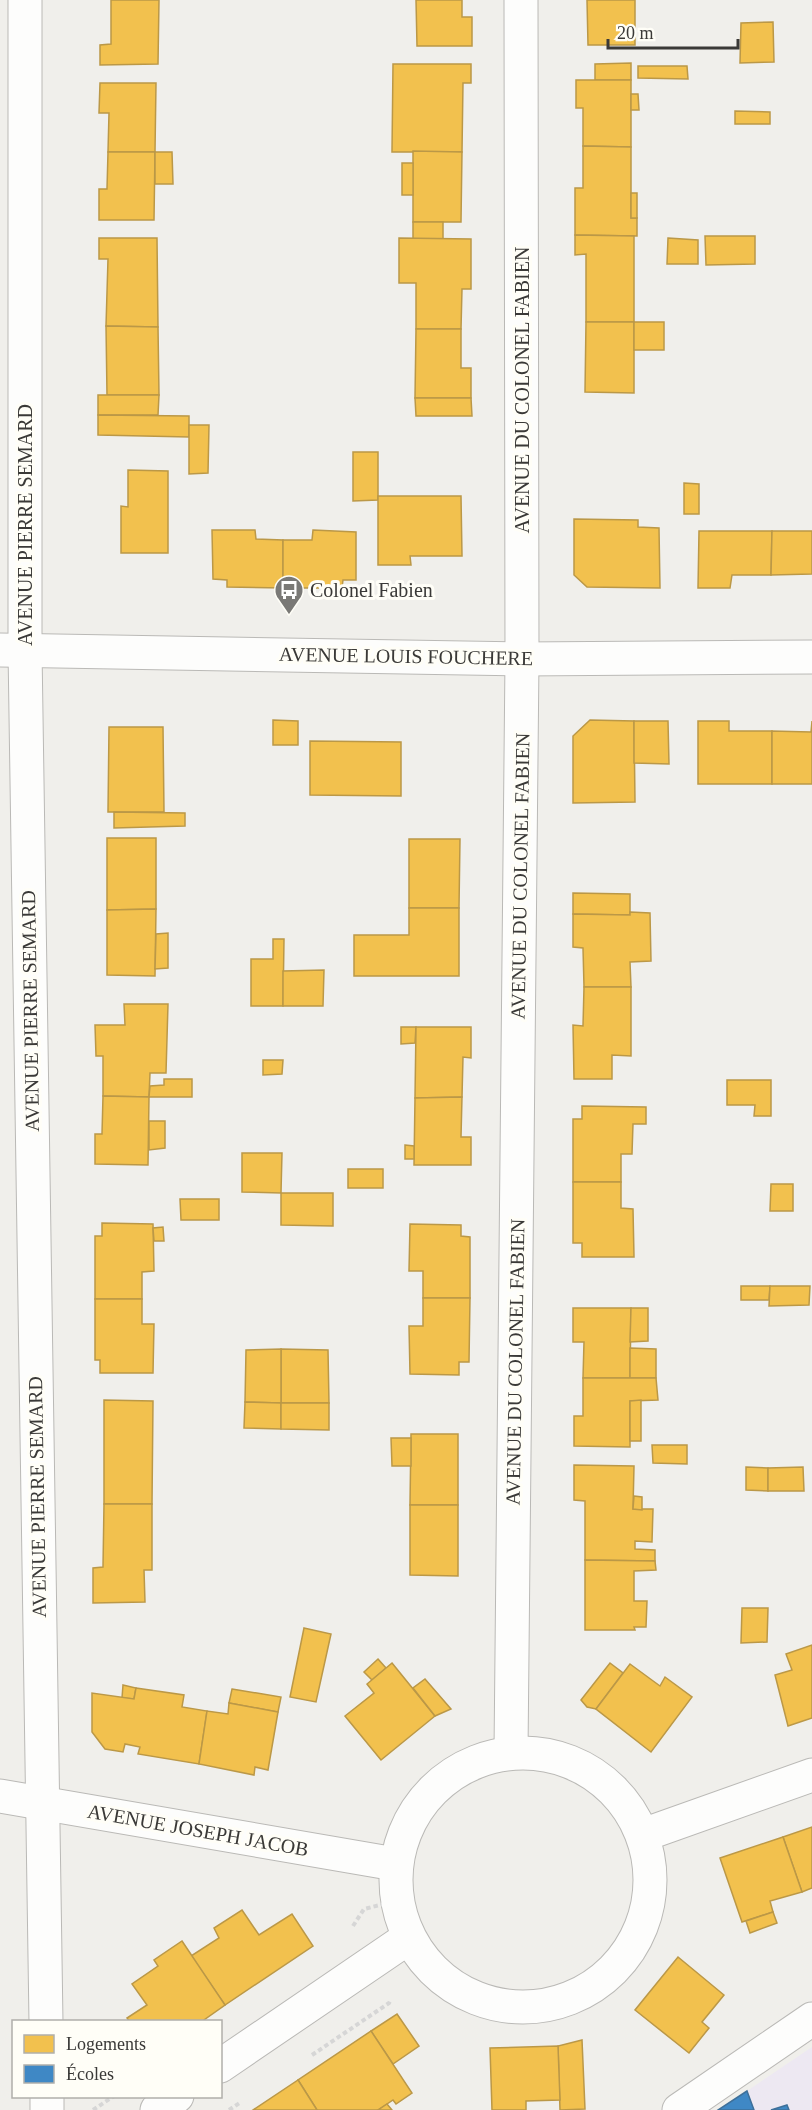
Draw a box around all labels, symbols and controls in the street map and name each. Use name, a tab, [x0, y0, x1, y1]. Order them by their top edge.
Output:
scale bar	[608, 12, 738, 50]
text: 20 m	[617, 23, 654, 43]
street label: AVENUE DU COLONEL FABIEN	[511, 247, 533, 533]
street label: AVENUE PIERRE SEMARD	[14, 404, 36, 646]
bus stop icon: Colonel Fabien	[273, 574, 305, 616]
place label: Colonel Fabien	[310, 579, 433, 601]
street label: AVENUE LOUIS FOUCHERE	[279, 643, 533, 669]
street label: AVENUE DU COLONEL FABIEN	[506, 732, 534, 1020]
street label: AVENUE PIERRE SEMARD	[17, 890, 43, 1132]
street label: AVENUE DU COLONEL FABIEN	[501, 1218, 529, 1506]
street label: AVENUE PIERRE SEMARD	[24, 1376, 50, 1618]
street label: AVENUE JOSEPH JACOB	[86, 1800, 310, 1860]
legend	[12, 2020, 222, 2098]
text: Logements	[66, 2034, 146, 2054]
text: Écoles	[66, 2063, 114, 2084]

